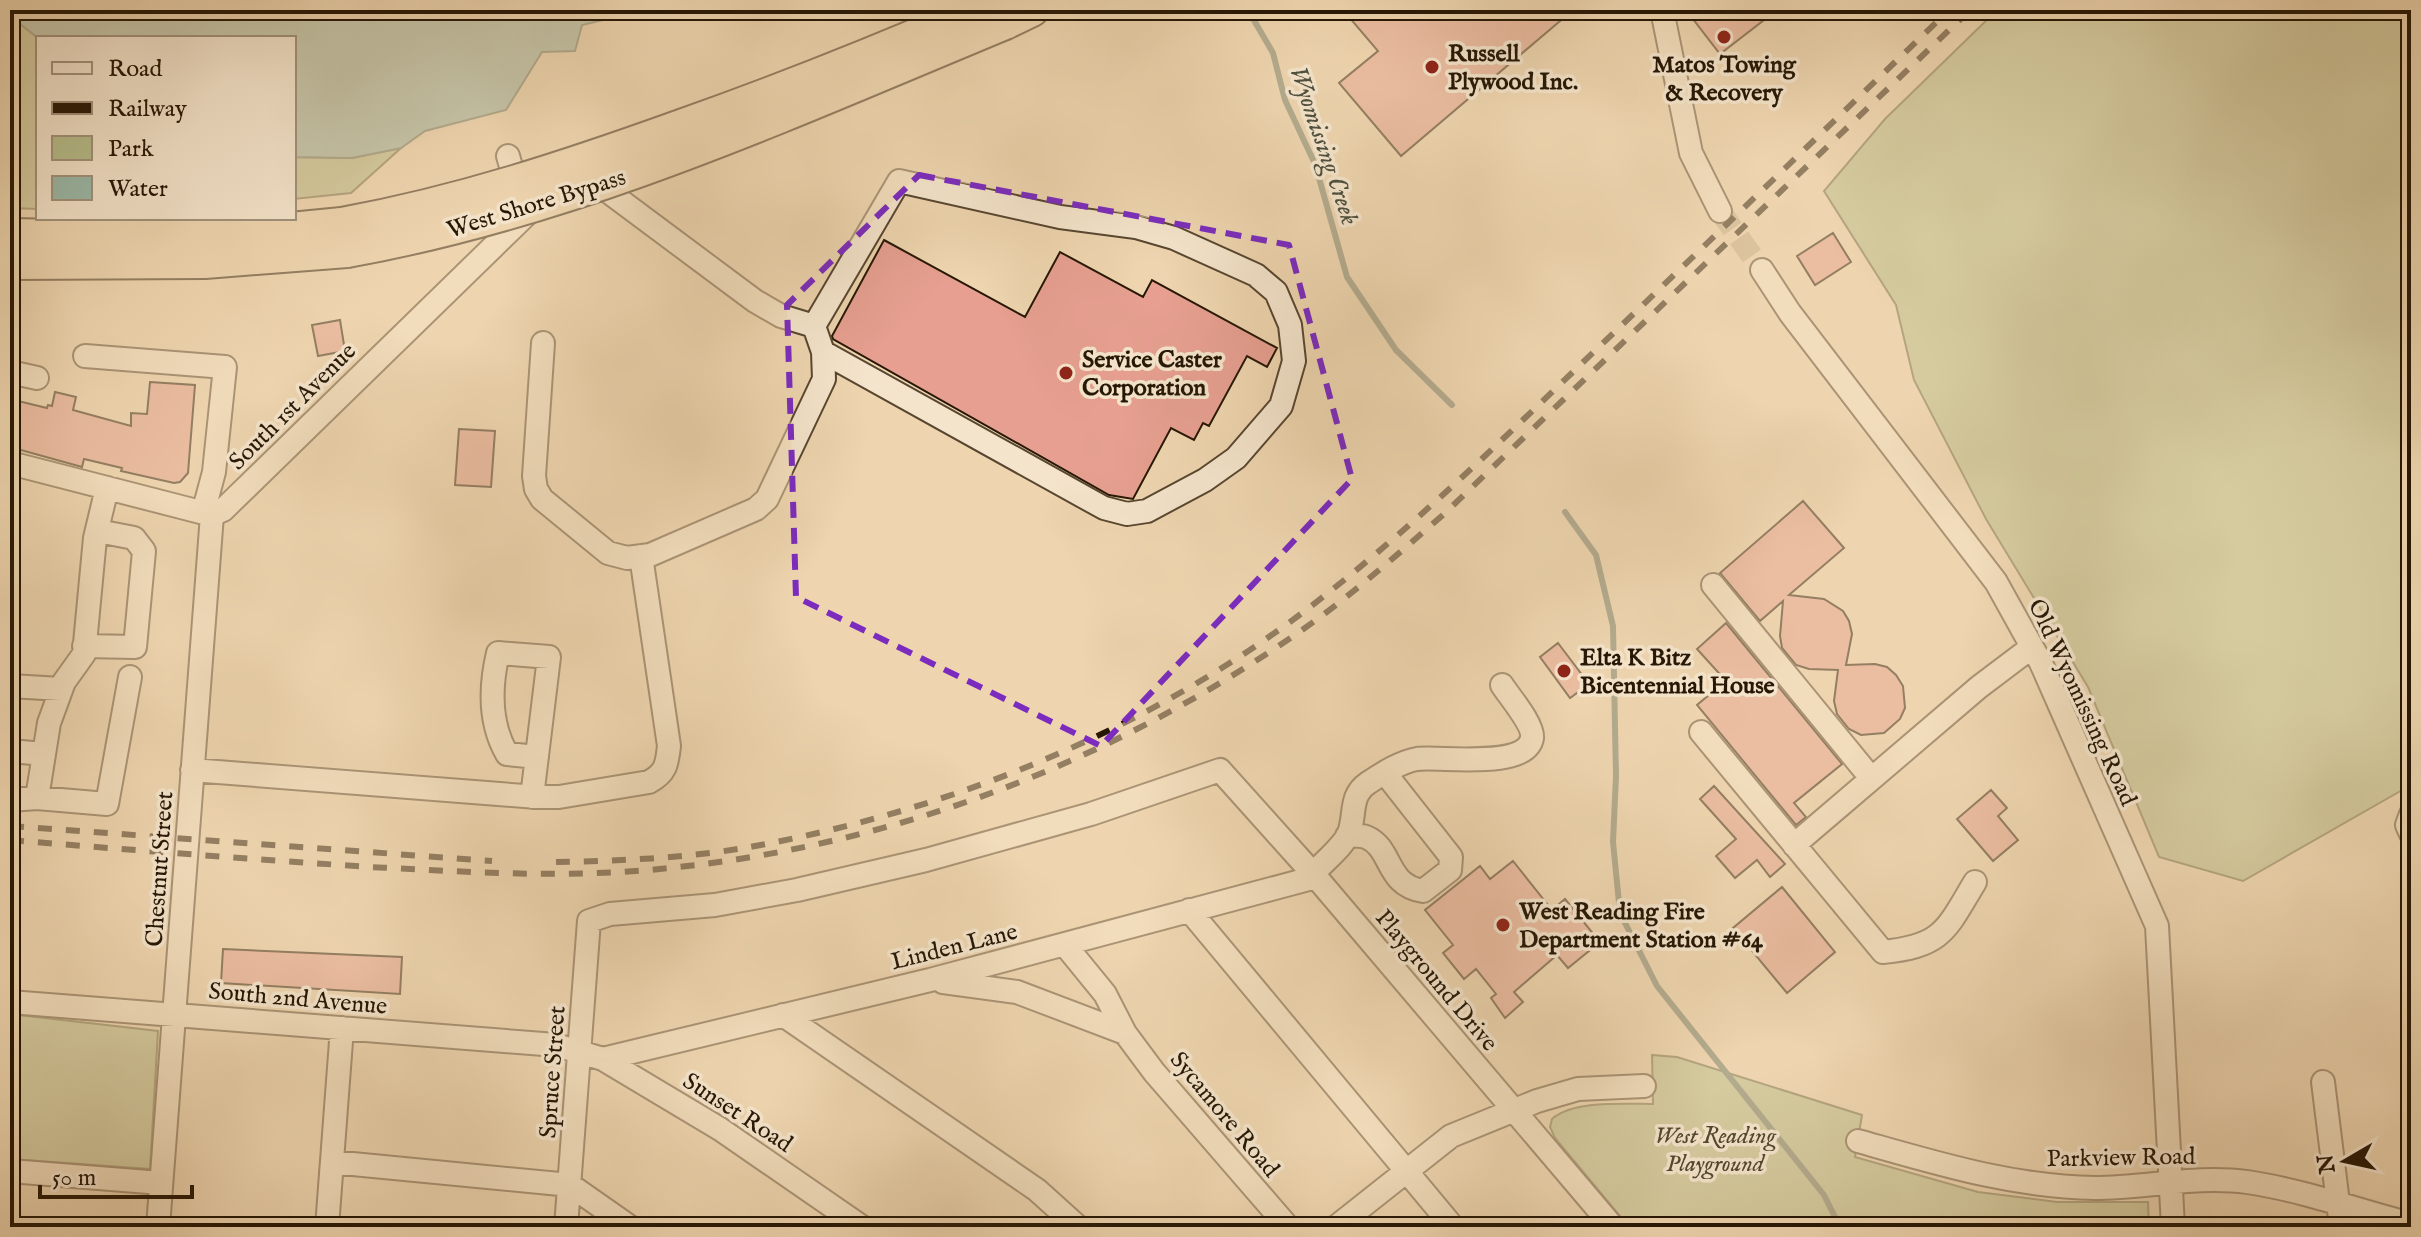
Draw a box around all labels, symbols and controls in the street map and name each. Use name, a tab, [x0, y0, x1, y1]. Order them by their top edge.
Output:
marker: Matos Towing & Recovery	[1715, 28, 1733, 46]
legend	[36, 36, 296, 220]
place label: Russell Plywood Inc.	[1448, 39, 1578, 98]
place label: Matos Towing & Recovery	[1652, 50, 1797, 109]
text: Road	[108, 54, 162, 85]
marker: Russell Plywood Inc.	[1423, 58, 1441, 76]
water label: Wyomissing Creek	[1280, 62, 1366, 230]
text: Railway	[108, 94, 187, 125]
text: Park	[108, 134, 154, 165]
street label: West Shore Bypass	[443, 162, 630, 246]
text: Water	[108, 174, 168, 205]
street label: South 1st Avenue	[223, 337, 363, 477]
place label: Service Caster Corporation	[1082, 345, 1222, 404]
marker: Service Caster Corporation	[1057, 364, 1075, 382]
street label: Old Wyomissing Road	[2020, 594, 2143, 811]
place label: Elta K Bitz Bicentennial House	[1580, 643, 1775, 702]
marker: Elta K Bitz Bicentennial House	[1555, 662, 1573, 680]
street label: Chestnut Street	[140, 790, 181, 948]
place label: West Reading Fire Department Station #64	[1518, 897, 1764, 956]
street label: Playground Drive	[1367, 904, 1504, 1058]
marker: West Reading Fire Department Station #64	[1494, 916, 1512, 934]
street label: Linden Lane	[888, 917, 1021, 978]
street label: South 2nd Avenue	[207, 976, 389, 1023]
street label: Spruce Street	[533, 1005, 574, 1139]
street label: Sycamore Road	[1162, 1046, 1286, 1184]
street label: Sunset Road	[676, 1066, 798, 1160]
park label: West Reading Playground	[1654, 1121, 1776, 1180]
north arrow	[2305, 1121, 2385, 1201]
street label: Parkview Road	[2046, 1142, 2196, 1175]
scale bar	[40, 1149, 192, 1199]
text: N	[2312, 1152, 2343, 1176]
text: 50 m	[52, 1163, 96, 1194]

